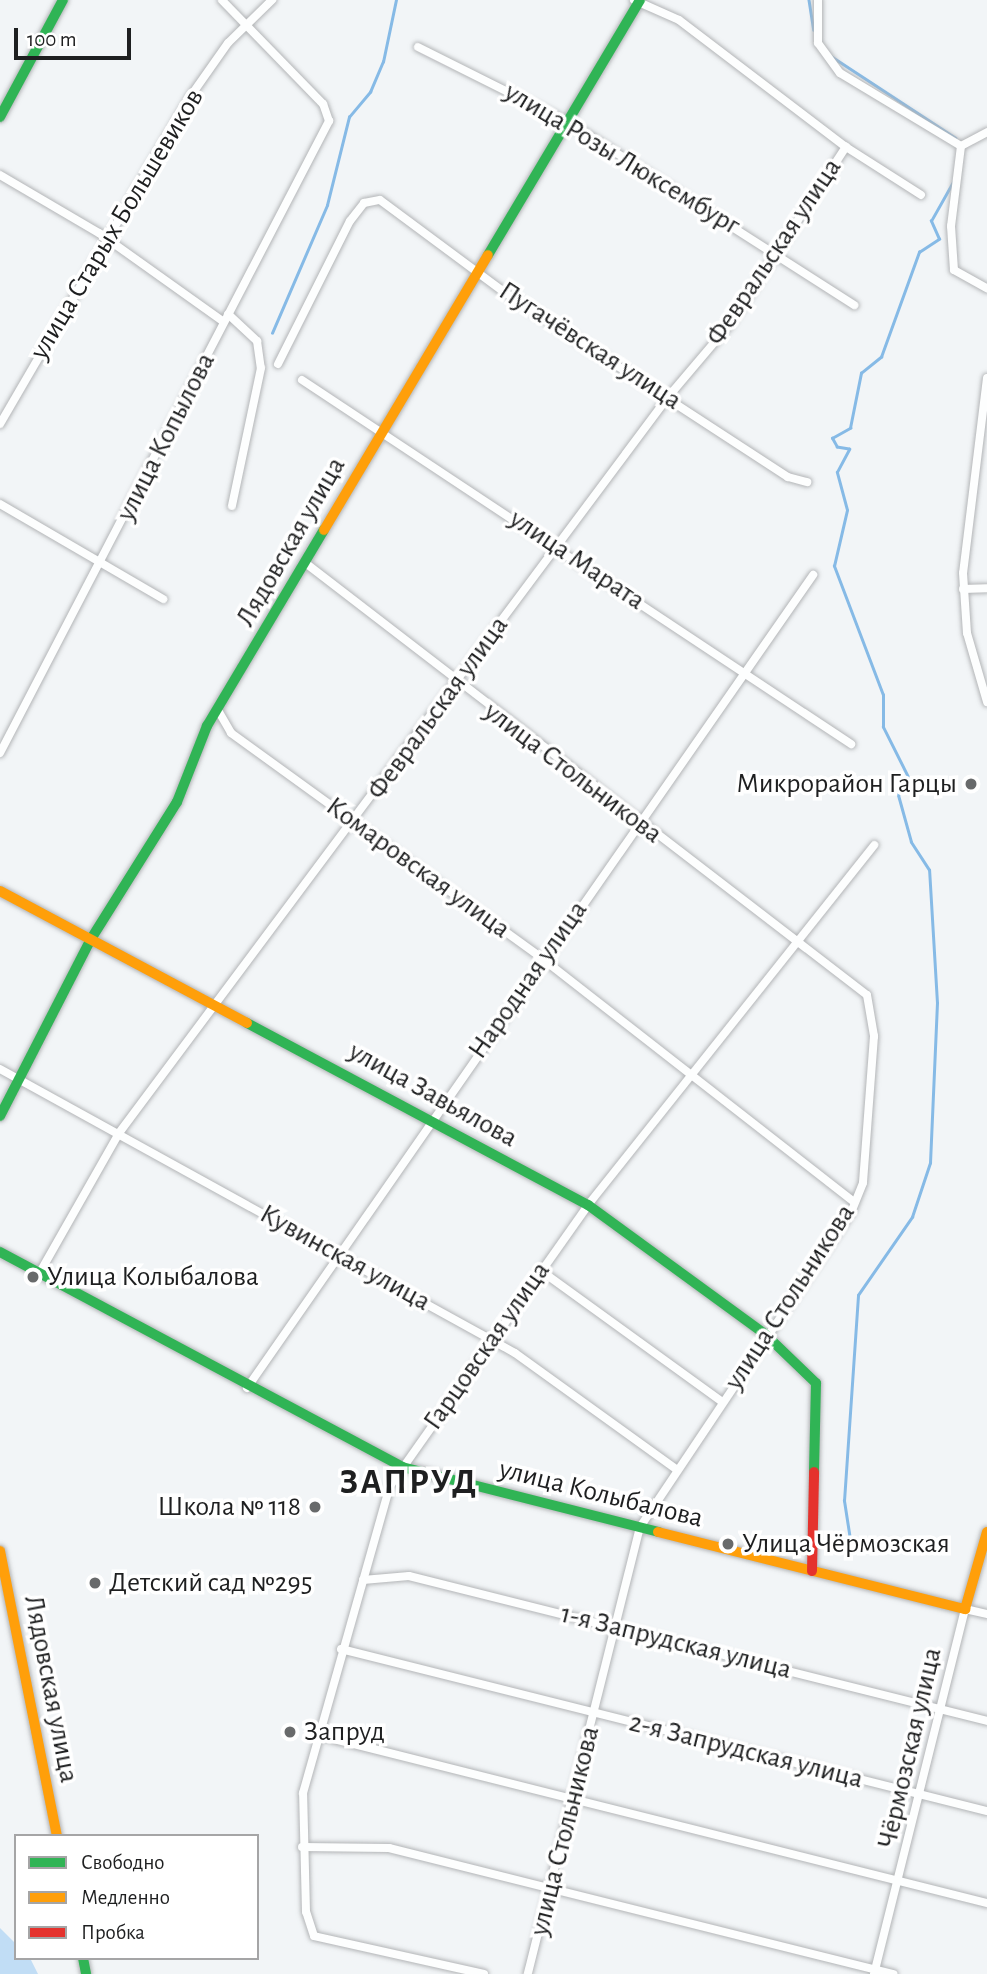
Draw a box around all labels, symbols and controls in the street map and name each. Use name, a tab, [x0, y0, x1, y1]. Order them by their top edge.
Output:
scale bar	[18, 14, 135, 58]
text: 100 m	[27, 29, 77, 50]
street label: улица Розы Люксембург	[498, 75, 746, 243]
street label: улица Старых Большевиков	[23, 83, 211, 365]
street label: Февральская улица	[699, 152, 849, 352]
street label: Пугачёвская улица	[492, 274, 688, 418]
street label: улица Копылова	[109, 347, 223, 527]
street label: Лядовская улица	[229, 451, 353, 633]
street label: улица Марата	[503, 502, 651, 618]
street label: Февральская улица	[360, 610, 516, 806]
street label: улица Стольникова	[477, 695, 669, 851]
place label: Микрорайон Гарцы	[736, 767, 957, 801]
marker: Микрорайон Гарцы	[963, 776, 979, 792]
street label: Комаровская улица	[319, 790, 517, 946]
street label: Народная улица	[461, 894, 595, 1066]
street label: улица Завьялова	[343, 1035, 523, 1155]
street label: Кувинская улица	[254, 1197, 436, 1319]
street label: улица Стольникова	[717, 1198, 863, 1396]
street label: Гарцовская улица	[416, 1255, 558, 1437]
place label: Улица Колыбалова	[47, 1260, 259, 1294]
marker: Улица Колыбалова	[25, 1269, 41, 1285]
street label: улица Колыбалова	[496, 1452, 706, 1536]
district label: ЗАПРУД	[341, 1462, 477, 1504]
place label: Школа № 118	[157, 1490, 301, 1524]
marker: Школа № 118	[307, 1499, 323, 1515]
place label: Улица Чёрмозская	[742, 1527, 950, 1561]
marker: Улица Чёрмозская	[720, 1536, 736, 1552]
place label: Детский сад №295	[109, 1566, 312, 1600]
marker: Детский сад №295	[87, 1575, 103, 1591]
street label: Лядовская улица	[16, 1593, 86, 1785]
street label: 1-я Запрудская улица	[557, 1597, 795, 1687]
street label: Чёрмозская улица	[871, 1644, 949, 1852]
street label: 2-я Запрудская улица	[626, 1706, 866, 1796]
place label: Запруд	[304, 1715, 385, 1749]
street label: улица Стольникова	[523, 1723, 607, 1939]
marker: Запруд	[282, 1724, 298, 1740]
legend	[14, 1834, 259, 1960]
text: Свободно	[81, 1852, 165, 1873]
text: Медленно	[81, 1887, 170, 1908]
text: Пробка	[81, 1922, 145, 1943]

